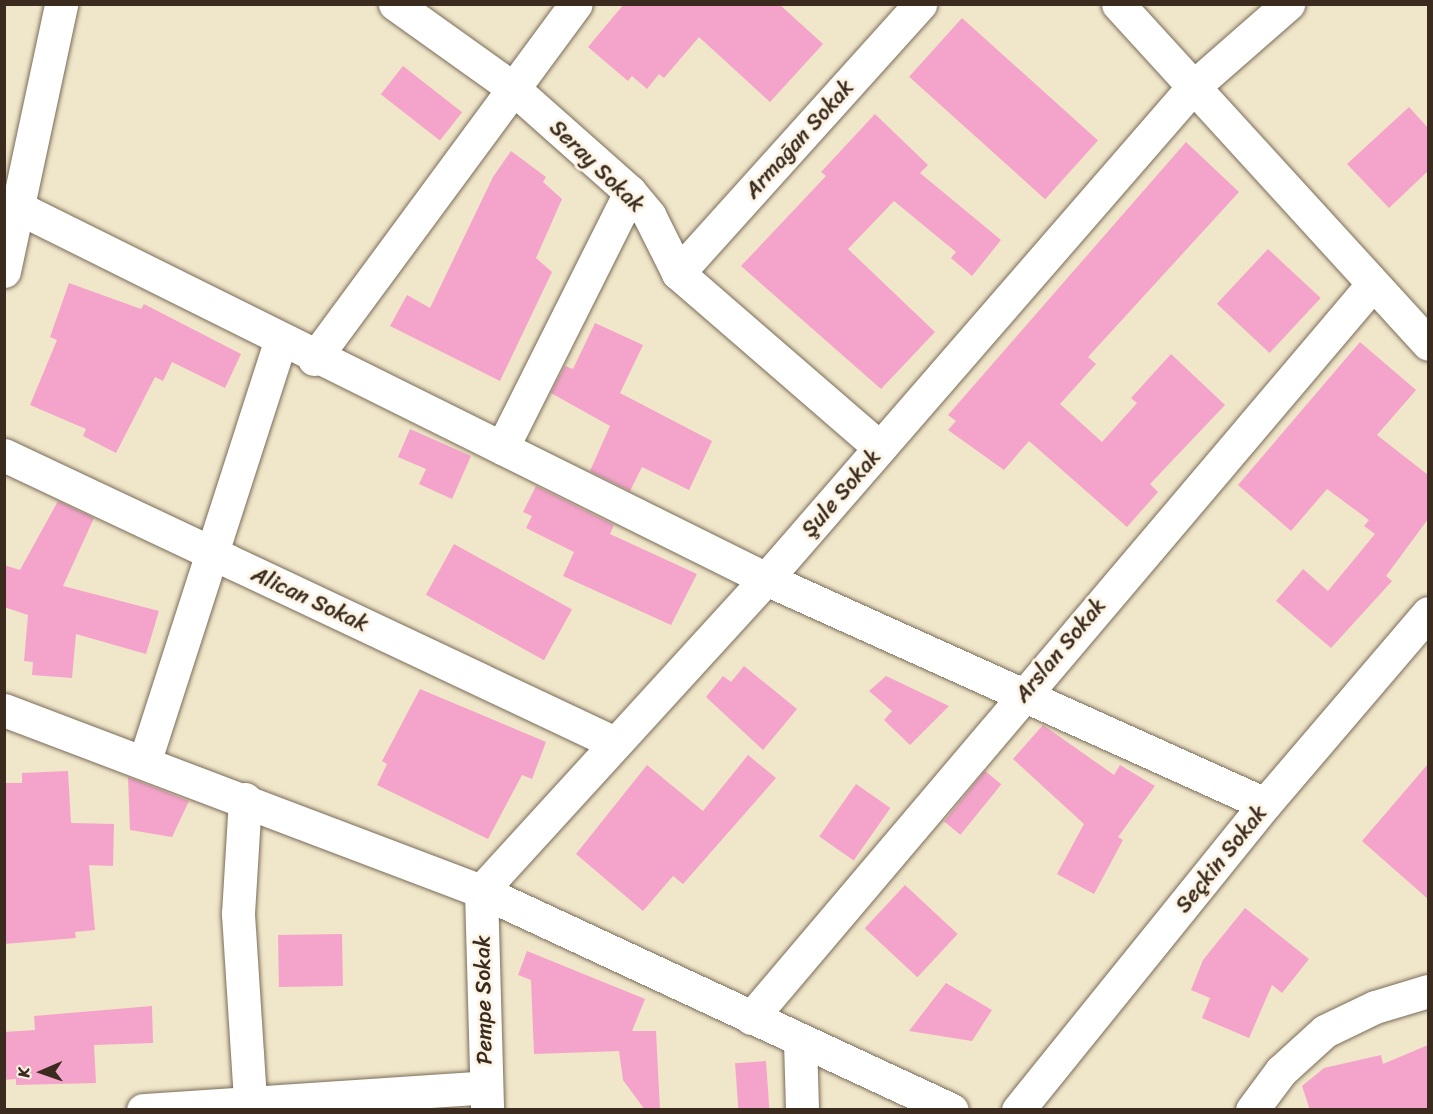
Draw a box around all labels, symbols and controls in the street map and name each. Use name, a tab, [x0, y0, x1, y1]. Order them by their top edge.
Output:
street label: Armağan Sokak	[739, 74, 859, 204]
street label: Seray Sokak	[544, 114, 650, 218]
street label: Şule Sokak	[796, 443, 886, 543]
street label: Alican Sokak	[247, 560, 373, 638]
street label: Arslan Sokak	[1009, 593, 1111, 707]
street label: Seçkin Sokak	[1170, 800, 1272, 918]
street label: Pempe Sokak	[469, 935, 497, 1065]
north arrow	[12, 1042, 72, 1102]
text: K	[9, 1067, 38, 1078]

